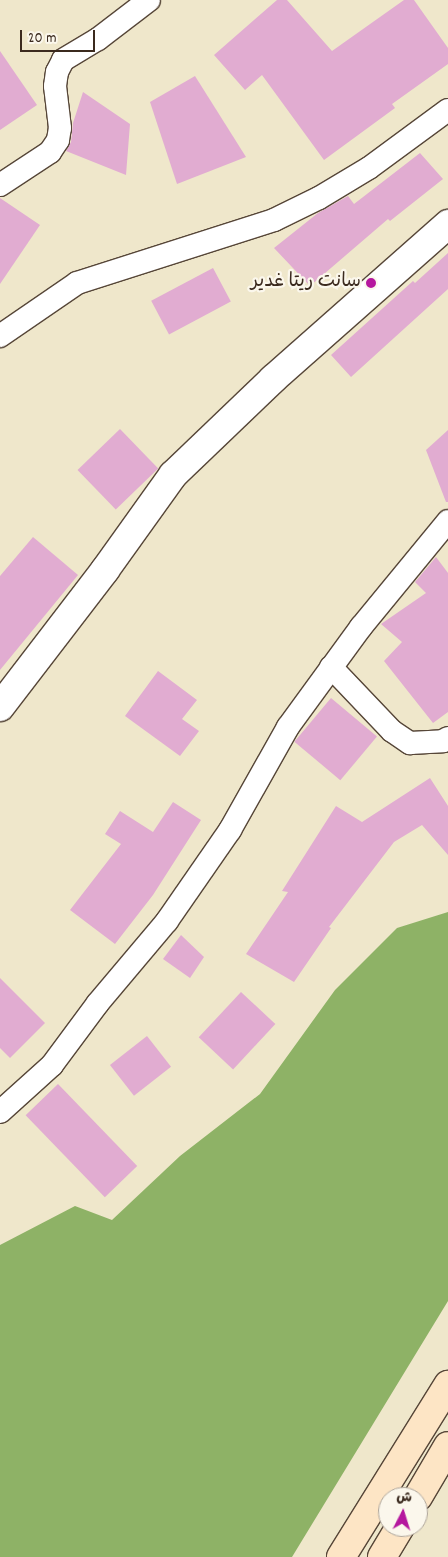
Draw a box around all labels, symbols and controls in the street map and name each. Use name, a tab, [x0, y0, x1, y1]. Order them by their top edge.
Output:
scale bar	[22, 20, 98, 52]
text: 20 m	[28, 28, 56, 50]
place label: سانت ريتا غدير	[251, 272, 361, 294]
marker: سانت ريتا غدير	[365, 277, 377, 289]
north arrow	[378, 1487, 428, 1537]
text: ش	[396, 1487, 413, 1509]

